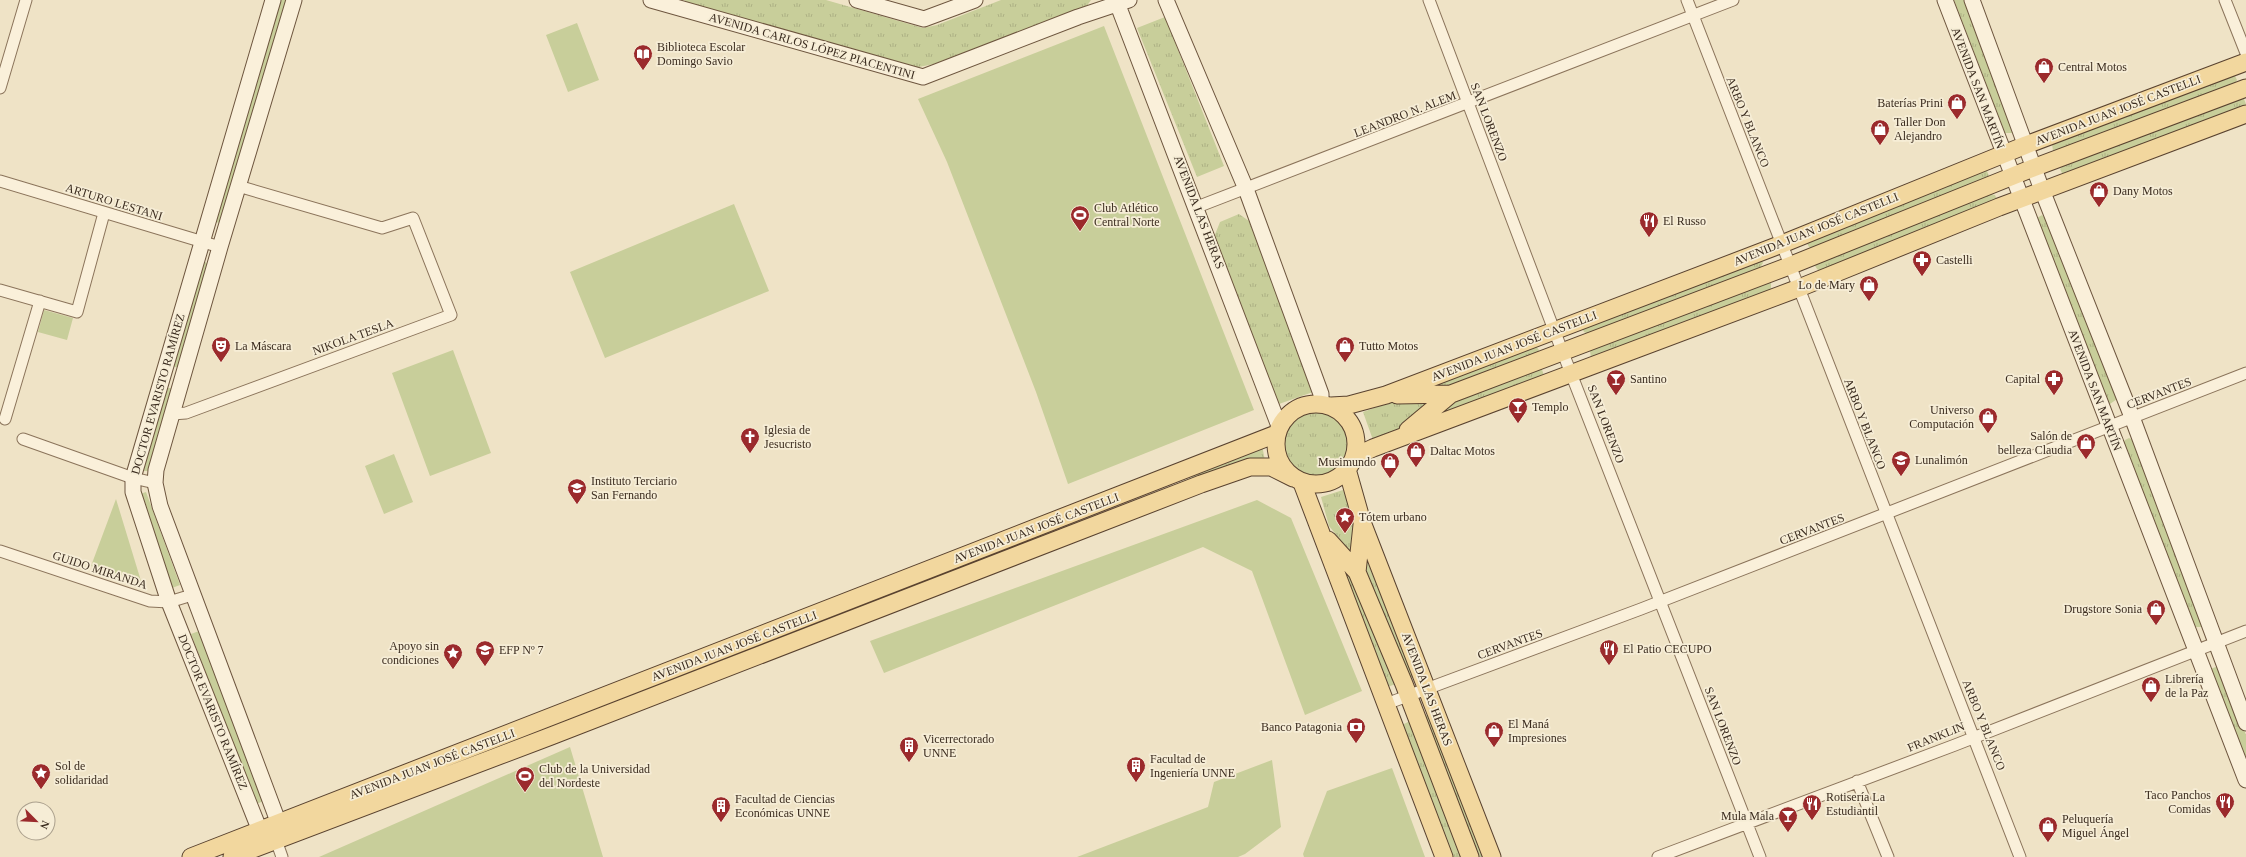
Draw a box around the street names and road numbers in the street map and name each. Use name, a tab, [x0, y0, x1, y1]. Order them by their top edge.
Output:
street label: AVENIDA CARLOS LÓPEZ PIACENTINI	[707, 10, 917, 82]
street label: AVENIDA SAN MARTÍN	[1948, 25, 2008, 151]
street label: AVENIDA JUAN JOSÉ CASTELLI	[2033, 72, 2203, 148]
street label: ARBO Y BLANCO	[1723, 75, 1773, 170]
street label: SAN LORENZO	[1468, 81, 1511, 164]
street label: LEANDRO N. ALEM	[1352, 88, 1458, 140]
street label: AVENIDA LAS HERAS	[1171, 153, 1227, 271]
street label: ARTURO LESTANI	[64, 181, 164, 223]
street label: AVENIDA JUAN JOSÉ CASTELLI	[1732, 190, 1900, 268]
street label: AVENIDA JUAN JOSÉ CASTELLI	[1429, 308, 1599, 384]
street label: DOCTOR EVARISTO RAMÍREZ	[128, 312, 188, 476]
street label: NIKOLA TESLA	[310, 316, 396, 358]
street label: AVENIDA SAN MARTÍN	[2065, 327, 2125, 453]
street label: CERVANTES	[2125, 374, 2193, 412]
street label: ARBO Y BLANCO	[1841, 376, 1889, 472]
street label: SAN LORENZO	[1585, 383, 1628, 466]
street label: AVENIDA JUAN JOSÉ CASTELLI	[951, 490, 1121, 566]
street label: CERVANTES	[1778, 510, 1846, 548]
street label: GUIDO MIRANDA	[51, 548, 150, 592]
street label: AVENIDA JUAN JOSÉ CASTELLI	[649, 608, 819, 684]
street label: CERVANTES	[1476, 626, 1544, 662]
street label: AVENIDA LAS HERAS	[1399, 630, 1455, 748]
street label: DOCTOR EVARISTO RAMÍREZ	[175, 632, 251, 792]
street label: ARBO Y BLANCO	[1959, 678, 2009, 773]
street label: SAN LORENZO	[1702, 685, 1745, 768]
street label: FRANKLIN	[1905, 719, 1967, 755]
street label: AVENIDA JUAN JOSÉ CASTELLI	[347, 726, 517, 802]

